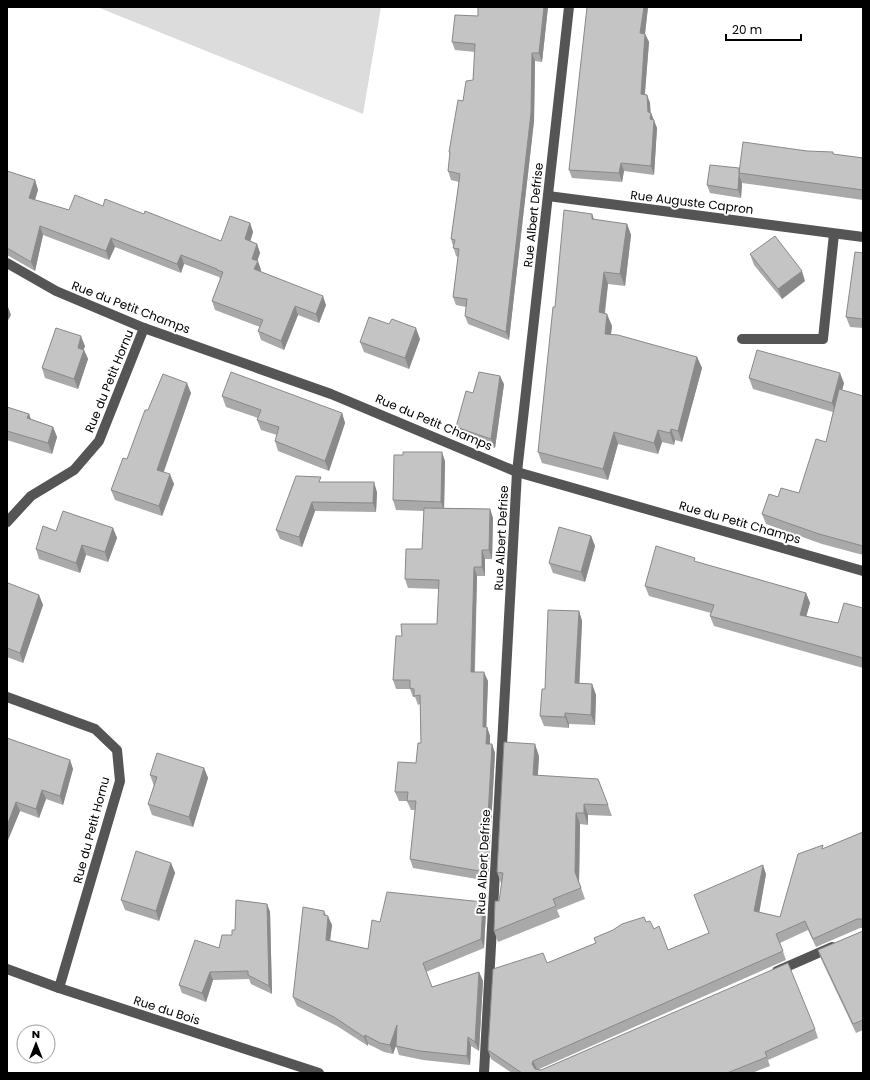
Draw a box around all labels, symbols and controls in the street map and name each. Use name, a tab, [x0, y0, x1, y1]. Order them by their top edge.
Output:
scale bar	[726, 16, 801, 42]
text: 20 m	[732, 21, 762, 38]
street label: Rue Albert Defrise	[519, 162, 547, 268]
street label: Rue Auguste Capron	[630, 186, 754, 218]
street label: Rue du Petit Champs	[69, 277, 193, 337]
street label: Rue du Petit Hornu	[81, 327, 137, 435]
street label: Rue du Petit Champs	[373, 390, 495, 454]
street label: Rue Albert Defrise	[490, 485, 512, 591]
street label: Rue du Petit Champs	[677, 497, 803, 547]
street label: Rue du Petit Hornu	[69, 775, 113, 885]
street label: Rue Albert Defrise	[472, 809, 494, 915]
street label: Rue du Bois	[132, 991, 202, 1029]
north arrow	[16, 1024, 56, 1064]
text: N	[32, 1026, 40, 1042]

